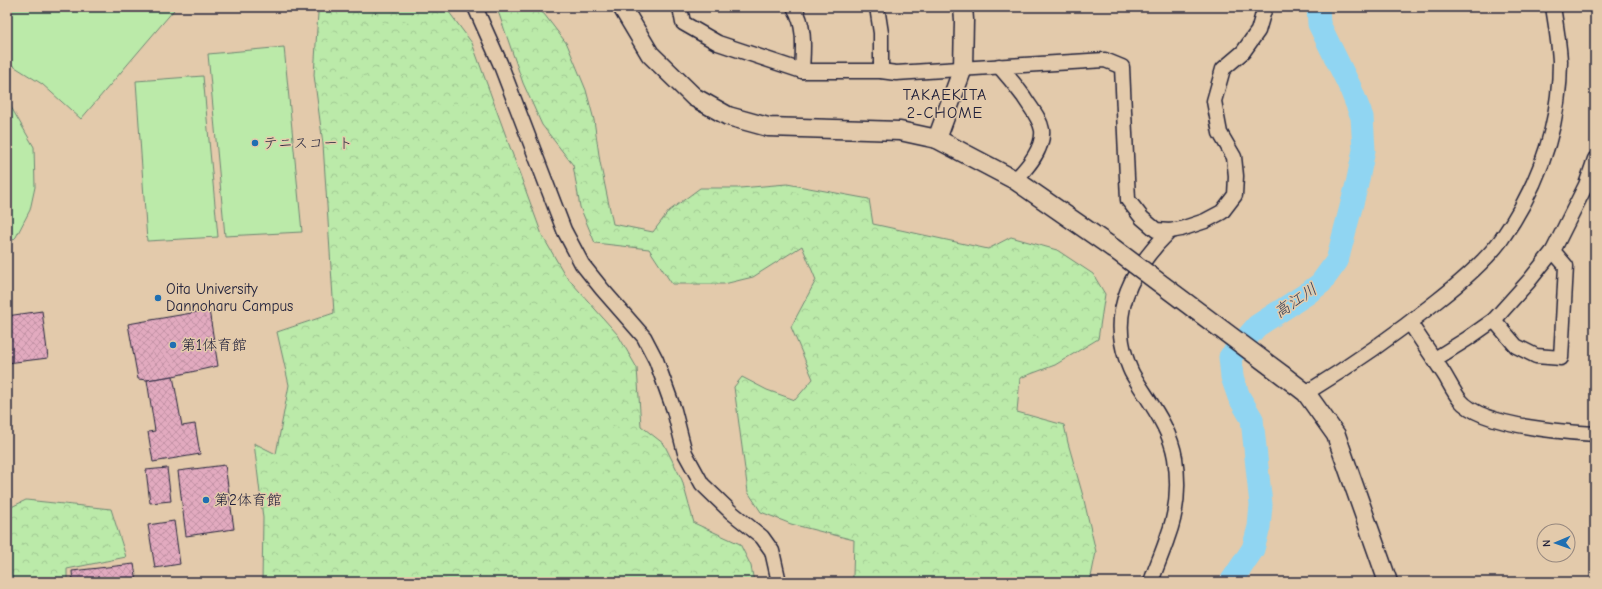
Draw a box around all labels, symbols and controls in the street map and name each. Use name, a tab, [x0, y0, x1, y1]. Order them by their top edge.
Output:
district label: TAKAEKITA 2-CHOME	[903, 86, 987, 122]
place label: テニスコート	[263, 134, 353, 152]
marker: テニスコート	[250, 138, 260, 148]
place label: Oita University Dannoharu Campus	[166, 280, 293, 315]
water label: 高江川	[1271, 280, 1320, 322]
marker: Oita University Dannoharu Campus	[153, 293, 163, 303]
place label: 第1体育館	[181, 336, 247, 354]
marker: 第1体育館	[168, 340, 178, 350]
place label: 第2体育館	[214, 491, 282, 509]
marker: 第2体育館	[201, 495, 211, 505]
north arrow	[1536, 523, 1576, 563]
text: N	[1540, 540, 1553, 547]

